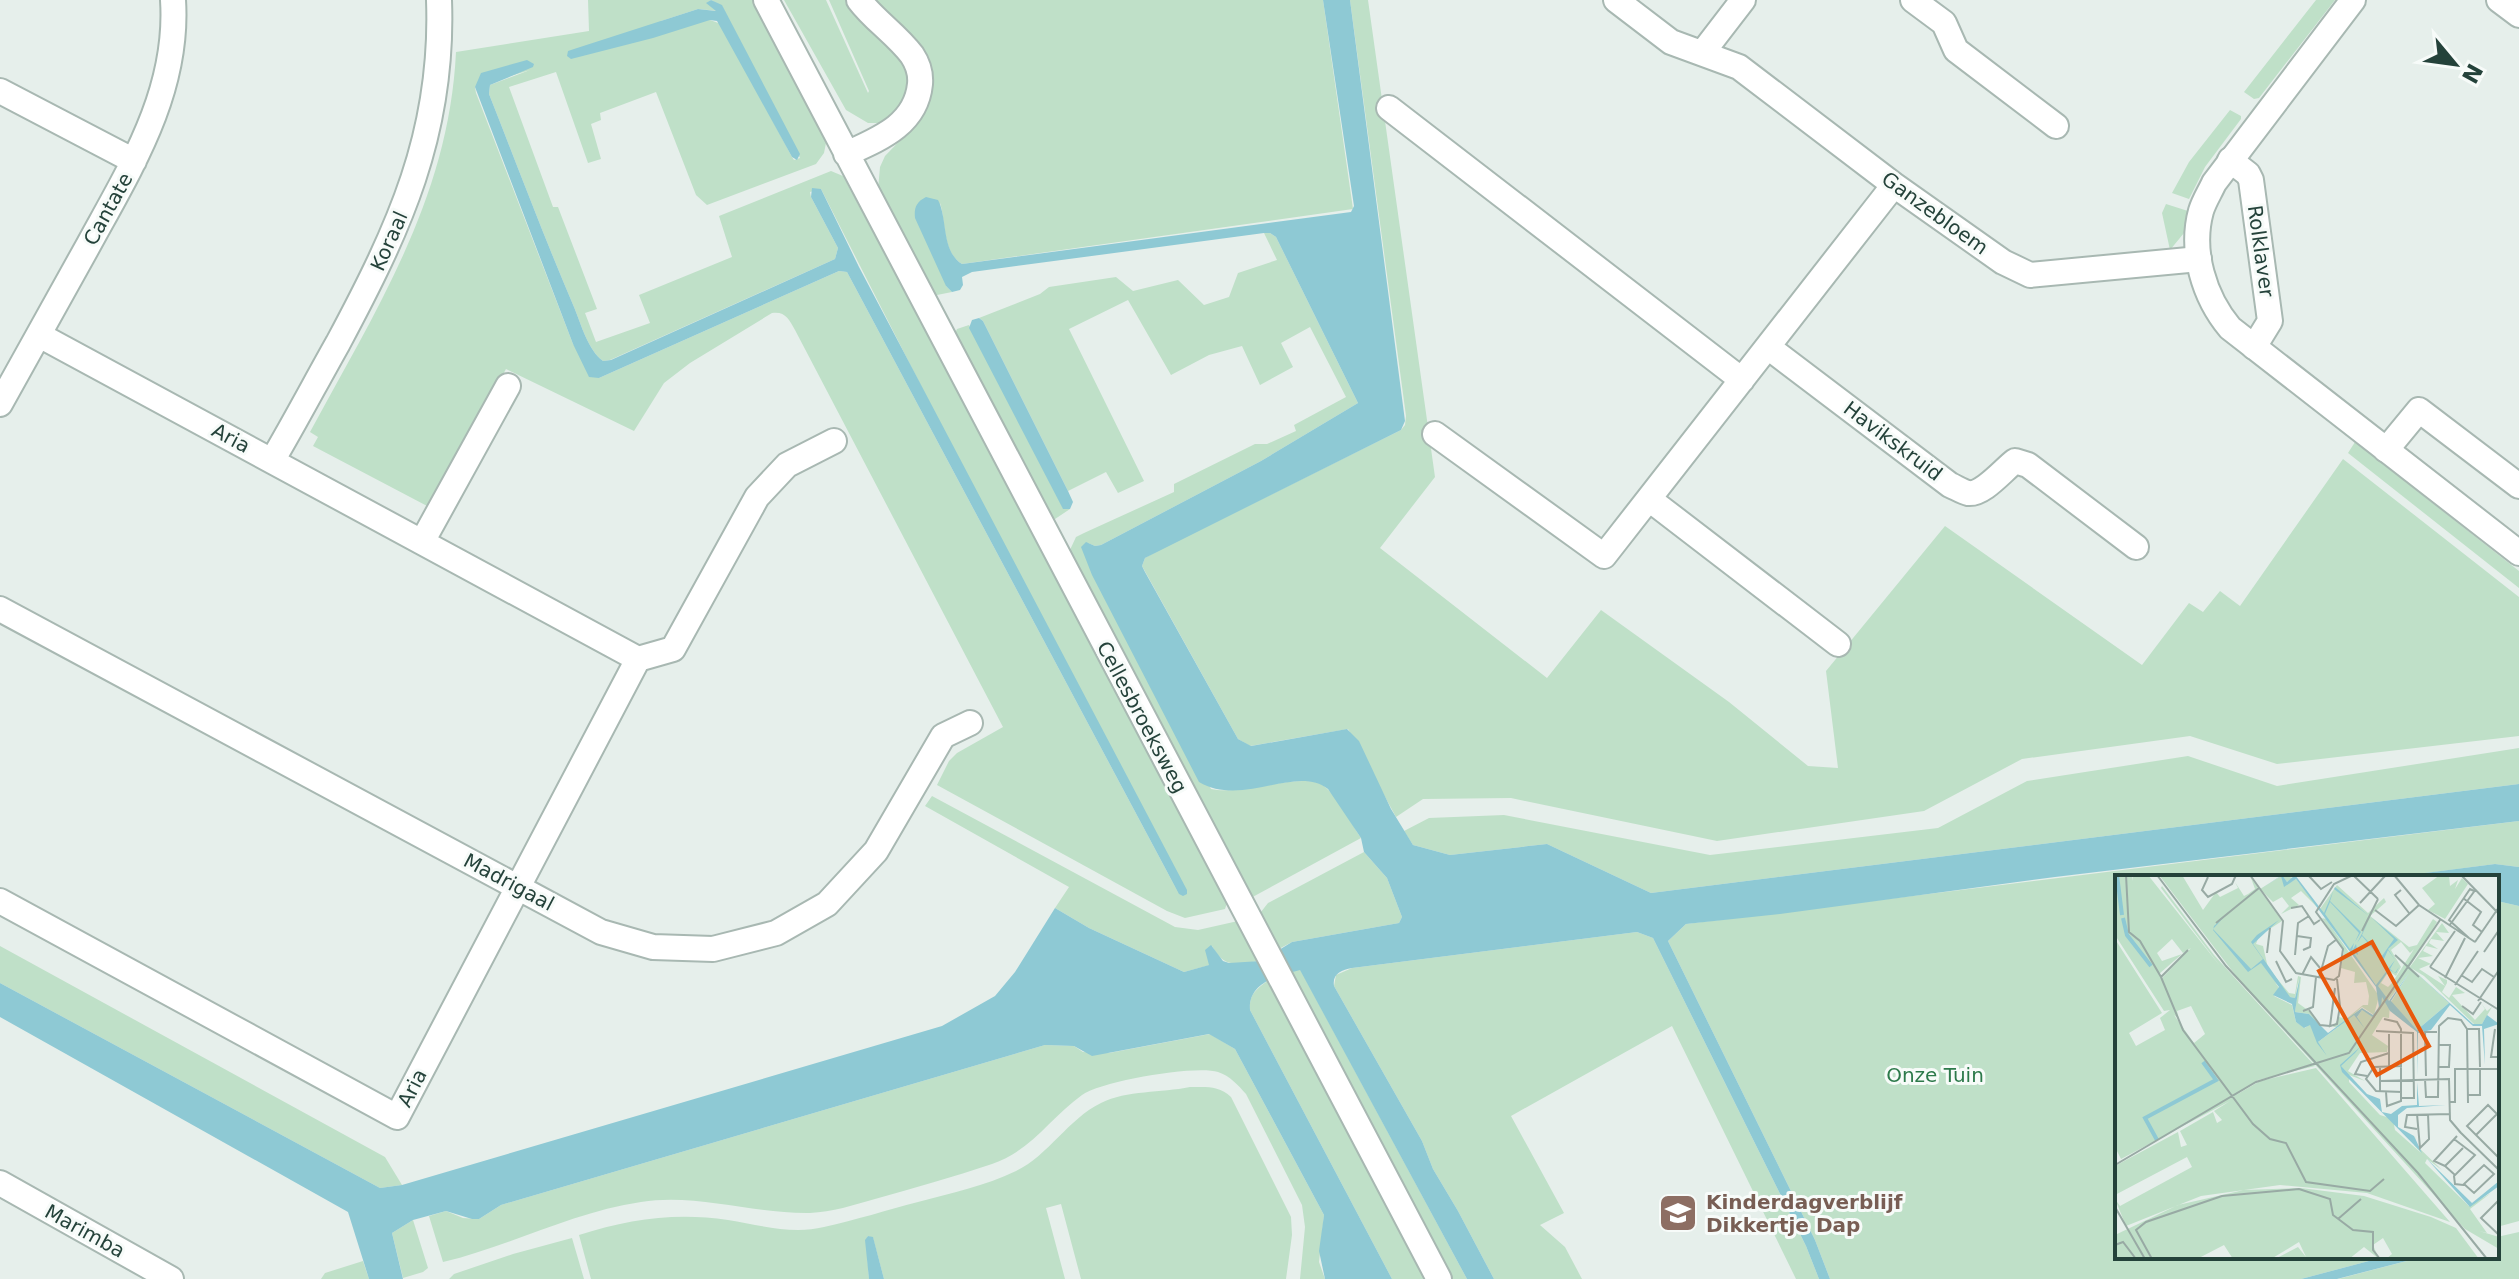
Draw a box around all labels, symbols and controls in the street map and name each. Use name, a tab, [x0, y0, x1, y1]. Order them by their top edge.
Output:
north arrow	[2415, 24, 2495, 104]
text: N	[2457, 59, 2487, 88]
street label: Ganzebloem	[1877, 166, 1993, 260]
street label: Cantate	[78, 169, 138, 249]
street label: Rolklaver	[2243, 203, 2279, 299]
street label: Koraal	[365, 207, 413, 275]
street label: Havikskruid	[1839, 396, 1947, 486]
street label: Aria	[208, 418, 254, 458]
street label: Cellesbroeksweg	[1092, 637, 1192, 797]
street label: Madrigaal	[460, 848, 558, 916]
inset map	[2115, 875, 2499, 1259]
park label: Onze Tuin	[1886, 1063, 1984, 1087]
street label: Aria	[392, 1065, 432, 1111]
place label: Kinderdagverblijf Dikkertje Dap	[1706, 1190, 1903, 1237]
school or university icon: Kinderdagverblijf Dikkertje Dap	[1657, 1192, 1699, 1234]
street label: Marimba	[41, 1199, 129, 1263]

